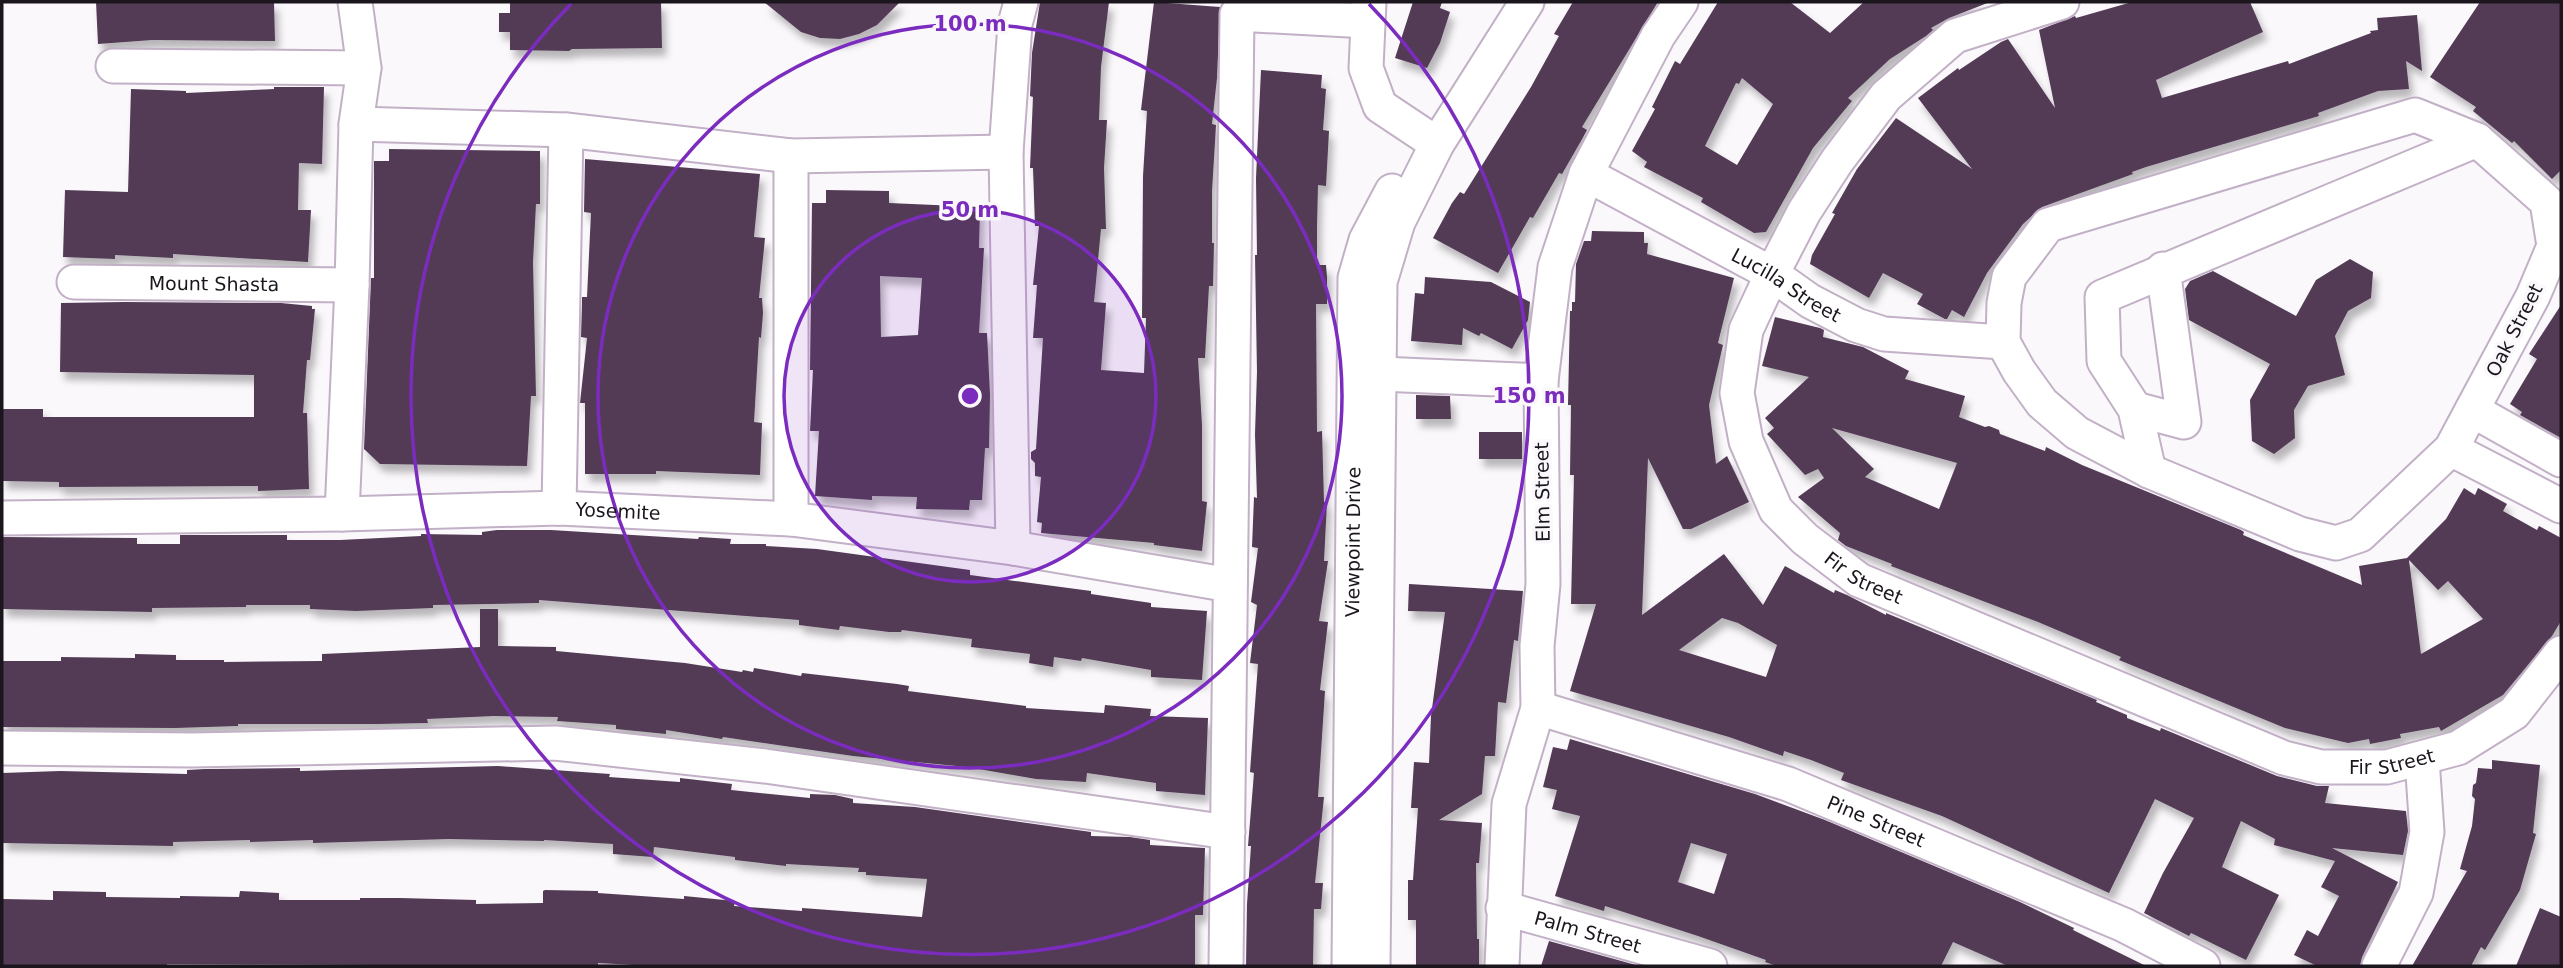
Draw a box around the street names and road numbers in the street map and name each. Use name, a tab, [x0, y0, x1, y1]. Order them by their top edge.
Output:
street label: Lucilla Street	[1728, 243, 1845, 326]
street label: Mount Shasta	[149, 272, 279, 295]
street label: Oak Street	[2481, 280, 2547, 380]
street label: Elm Street	[1530, 442, 1554, 542]
street label: Viewpoint Drive	[1341, 467, 1364, 617]
street label: Yosemite	[574, 498, 661, 524]
street label: Fir Street	[1820, 547, 1906, 608]
street label: Fir Street	[2349, 744, 2437, 778]
street label: Pine Street	[1824, 791, 1928, 851]
street label: Palm Street	[1532, 906, 1644, 957]

